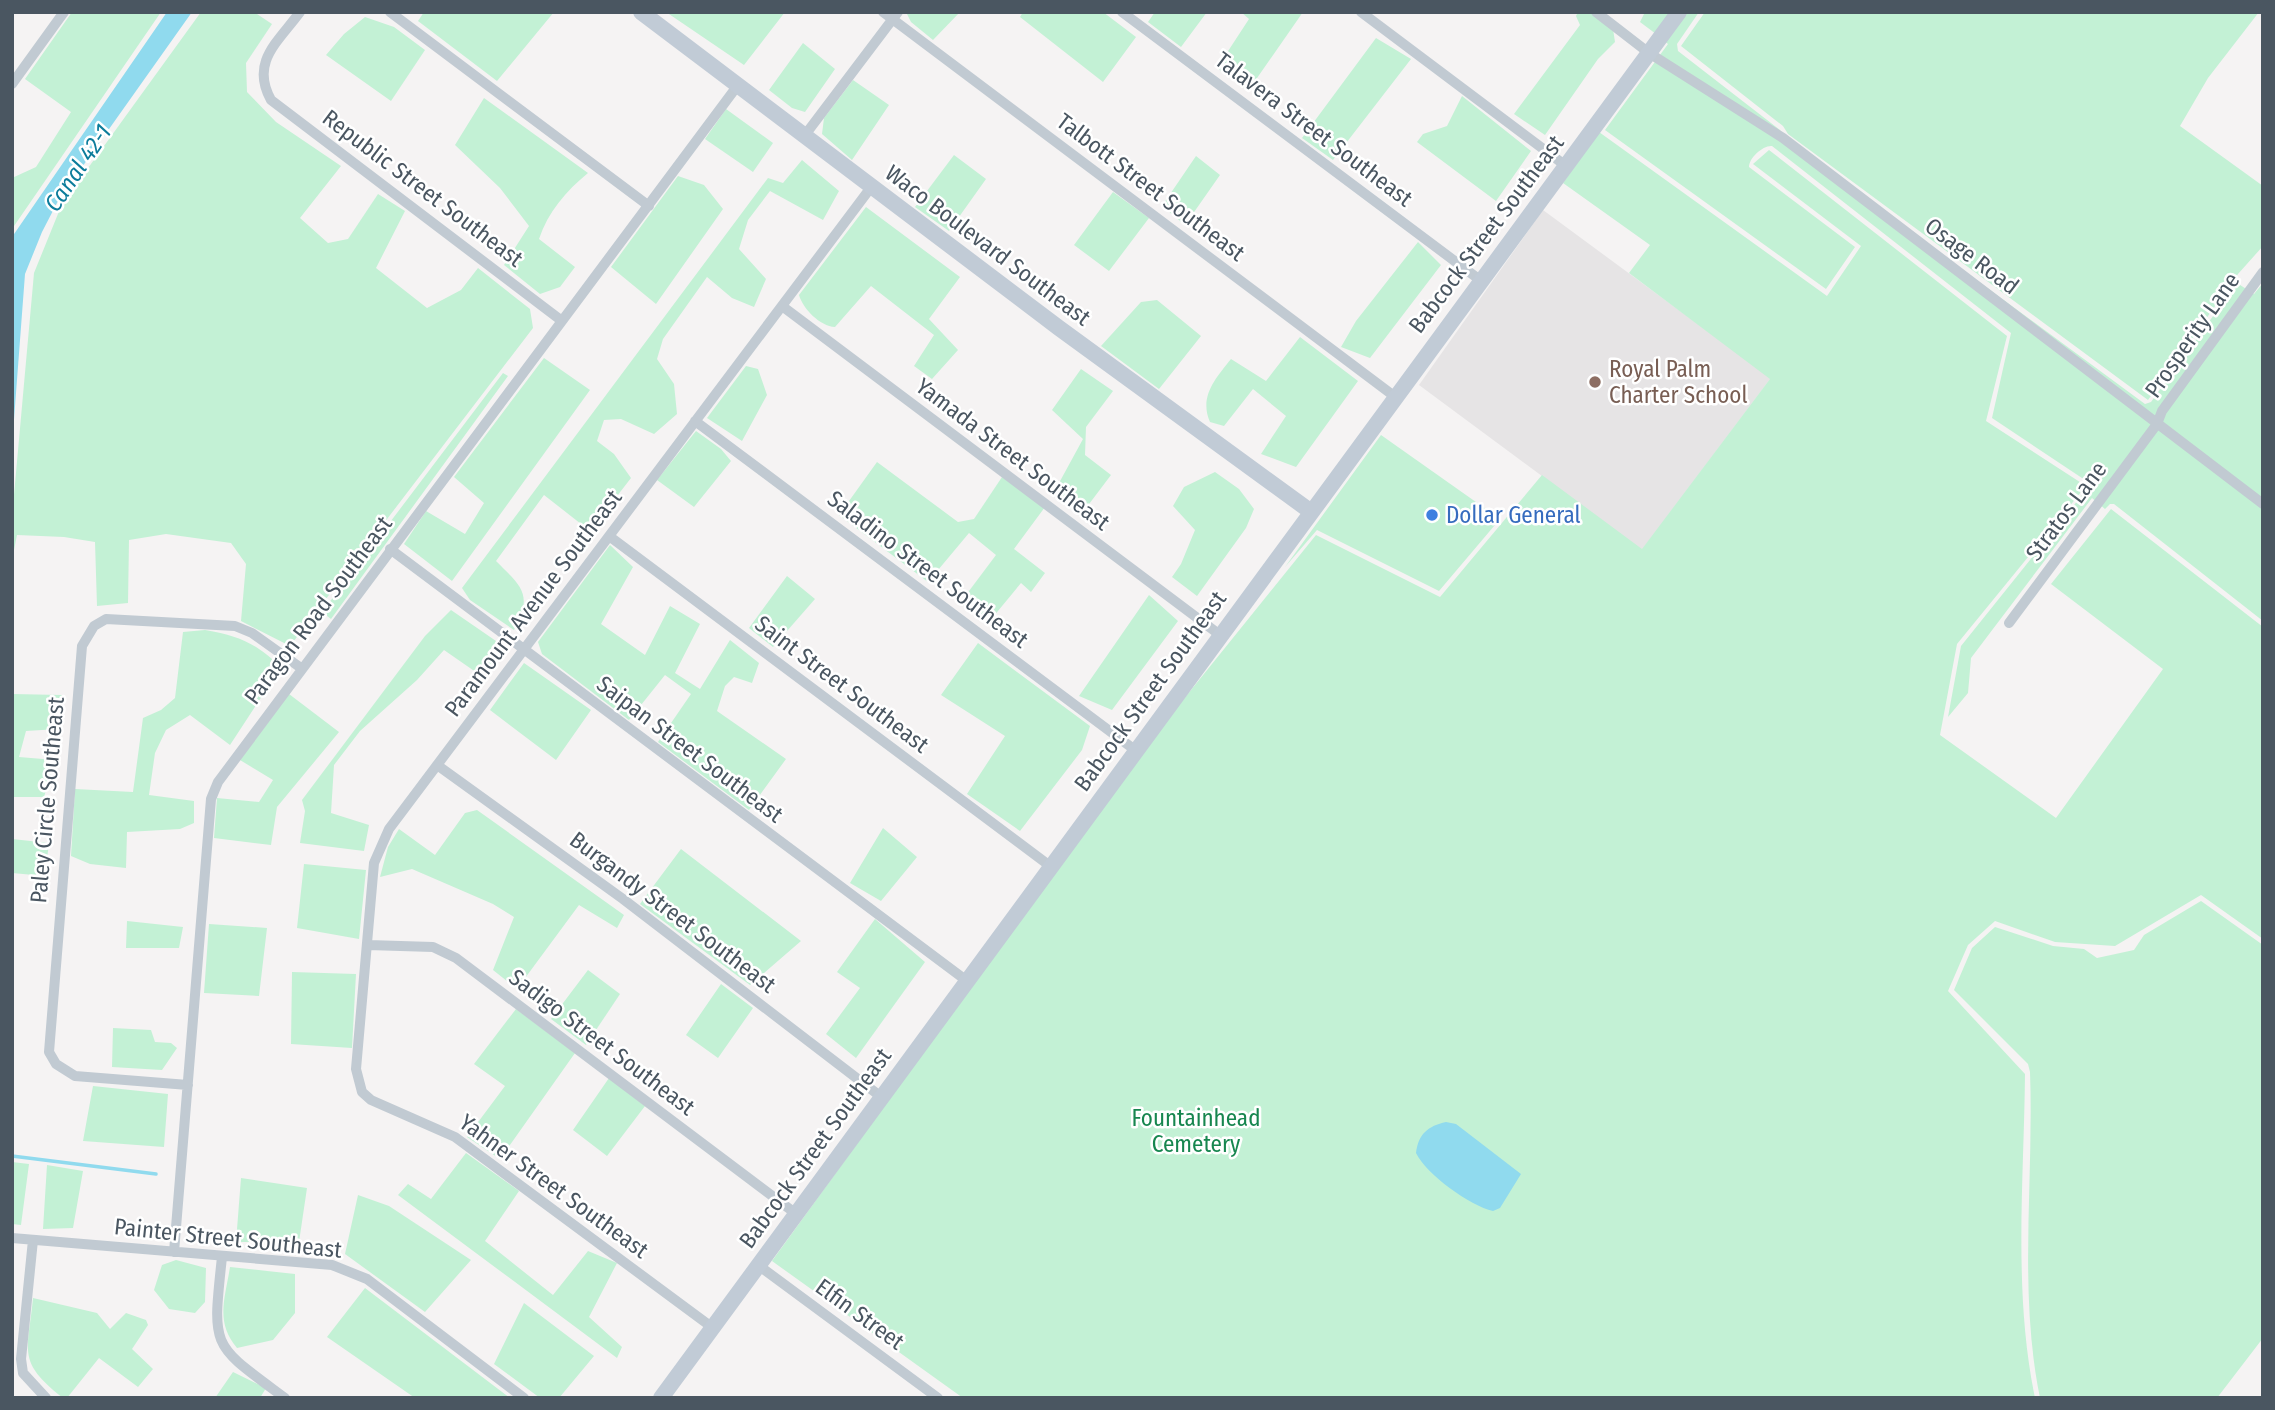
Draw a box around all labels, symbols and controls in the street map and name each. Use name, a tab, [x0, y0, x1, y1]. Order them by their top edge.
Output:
street label: Talavera Street Southeast	[1210, 46, 1419, 213]
street label: Republic Street Southeast	[317, 103, 529, 273]
street label: Talbott Street Southeast	[1051, 107, 1251, 267]
water label: Canal 42-1	[39, 119, 117, 217]
street label: Babcock Street Southeast	[1403, 129, 1570, 338]
street label: Waco Boulevard Southeast	[880, 159, 1097, 332]
street label: Osage Road	[1920, 212, 2024, 300]
street label: Prosperity Lane	[2139, 267, 2245, 403]
place label: Royal Palm Charter School	[1609, 355, 1747, 409]
street label: Yamada Street Southeast	[910, 372, 1116, 536]
marker: Royal Palm Charter School	[1587, 374, 1603, 390]
street label: Stratos Lane	[2020, 456, 2112, 566]
street label: Paramount Avenue Southeast	[439, 484, 628, 722]
street label: Saladino Street Southeast	[822, 484, 1034, 654]
place label: Dollar General	[1446, 501, 1581, 529]
marker: Dollar General	[1424, 507, 1440, 523]
street label: Paragon Road Southeast	[238, 510, 398, 710]
street label: Babcock Street Southeast	[1068, 585, 1232, 796]
street label: Saint Street Southeast	[750, 610, 935, 759]
street label: Saipan Street Southeast	[591, 670, 789, 828]
street label: Paley Circle Southeast	[24, 695, 70, 904]
street label: Burgandy Street Southeast	[564, 825, 782, 999]
street label: Sadigo Street Southeast	[504, 963, 701, 1121]
street label: Babcock Street Southeast	[733, 1042, 897, 1253]
park label: Fountainhead Cemetery	[1132, 1104, 1260, 1158]
street label: Yahner Street Southeast	[454, 1108, 654, 1264]
street label: Painter Street Southeast	[113, 1212, 344, 1264]
street label: Elfin Street	[810, 1272, 910, 1356]

